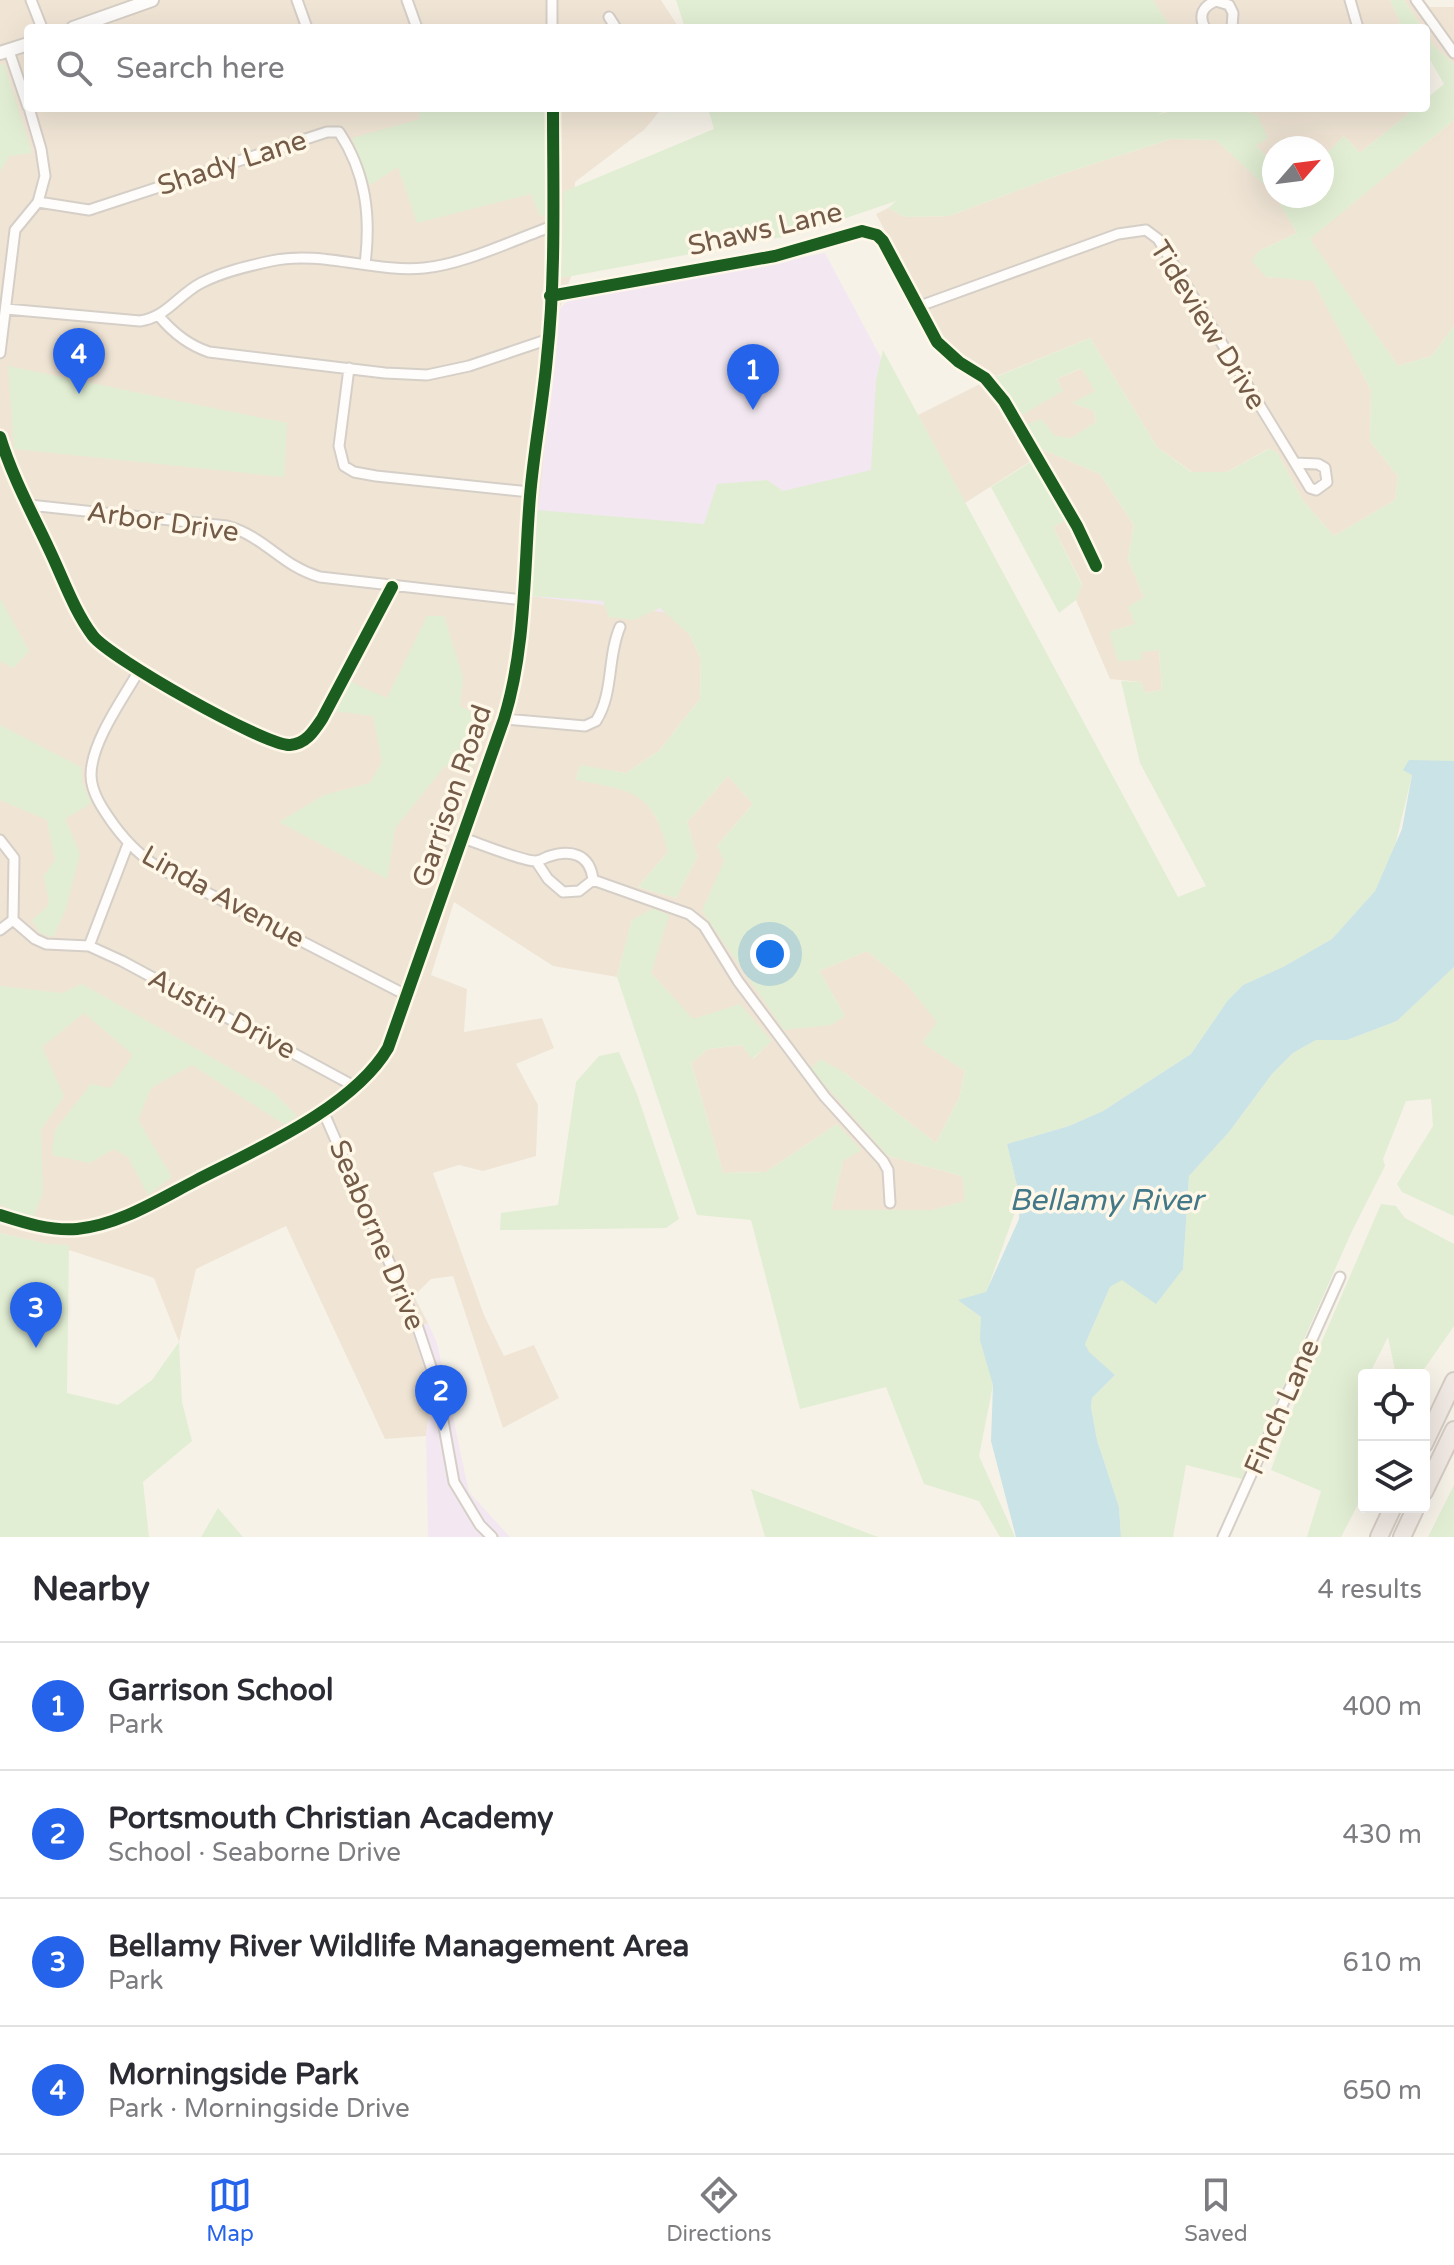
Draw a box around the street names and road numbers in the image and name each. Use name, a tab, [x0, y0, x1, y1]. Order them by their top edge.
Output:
street label: Shady Lane	[153, 123, 311, 203]
street label: Shaws Lane	[685, 195, 845, 263]
street label: Tideview Drive	[1142, 234, 1274, 416]
street label: Arbor Drive	[85, 495, 241, 549]
street label: Garrison Road	[405, 700, 499, 892]
street label: Linda Avenue	[136, 838, 310, 956]
street label: Austin Drive	[143, 961, 301, 1067]
street label: Seaborne Drive	[322, 1135, 432, 1335]
street label: Finch Lane	[1237, 1334, 1327, 1480]

